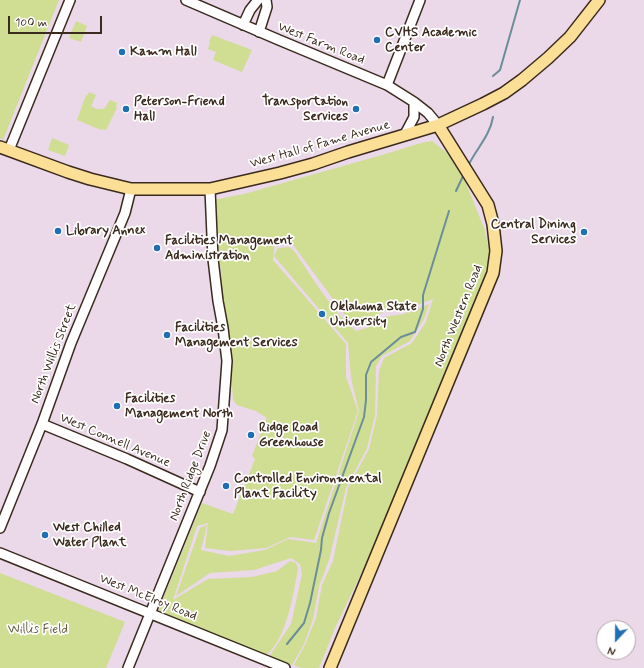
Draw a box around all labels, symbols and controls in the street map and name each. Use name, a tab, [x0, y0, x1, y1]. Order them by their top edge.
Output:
scale bar	[10, 8, 104, 34]
text: 100 m	[15, 15, 47, 31]
street label: West Farm Road	[275, 19, 367, 69]
place label: CVHS Academic Center	[385, 25, 477, 56]
marker: CVHS Academic Center	[372, 35, 382, 45]
place label: Kamm Hall	[130, 44, 197, 60]
marker: Kamm Hall	[117, 47, 127, 57]
place label: Peterson-Friend Hall	[134, 94, 225, 125]
place label: Transportation Services	[262, 94, 348, 125]
marker: Peterson-Friend Hall	[121, 104, 131, 114]
marker: Transportation Services	[351, 104, 361, 114]
street label: West Hall of Fame Avenue	[248, 118, 392, 172]
place label: Central Dining Services	[491, 217, 576, 248]
place label: Library Annex	[66, 223, 145, 239]
marker: Library Annex	[53, 226, 63, 236]
marker: Central Dining Services	[579, 227, 589, 237]
place label: Facilities Management Administration	[165, 233, 293, 264]
marker: Facilities Management Administration	[152, 243, 162, 253]
street label: North Western Road	[431, 263, 487, 369]
place label: Oklahoma State University	[330, 299, 417, 330]
street label: North Willis Street	[28, 302, 80, 406]
marker: Oklahoma State University	[317, 309, 327, 319]
place label: Facilities Management Services	[175, 320, 297, 351]
marker: Facilities Management Services	[162, 330, 172, 340]
place label: Facilities Management North	[125, 391, 233, 422]
marker: Facilities Management North	[112, 401, 122, 411]
street label: West Connell Avenue	[57, 411, 173, 471]
place label: Ridge Road Greenhouse	[259, 420, 324, 451]
street label: North Ridge Drive	[167, 429, 215, 523]
marker: Ridge Road Greenhouse	[246, 430, 256, 440]
place label: Controlled Environmental Plant Facility	[234, 471, 382, 502]
marker: Controlled Environmental Plant Facility	[221, 481, 231, 491]
place label: West Chilled Water Plant	[53, 520, 126, 551]
marker: West Chilled Water Plant	[40, 530, 50, 540]
street label: West McElroy Road	[97, 571, 199, 625]
north arrow	[596, 620, 636, 660]
park label: Willis Field	[8, 622, 68, 638]
text: N	[606, 642, 618, 658]

